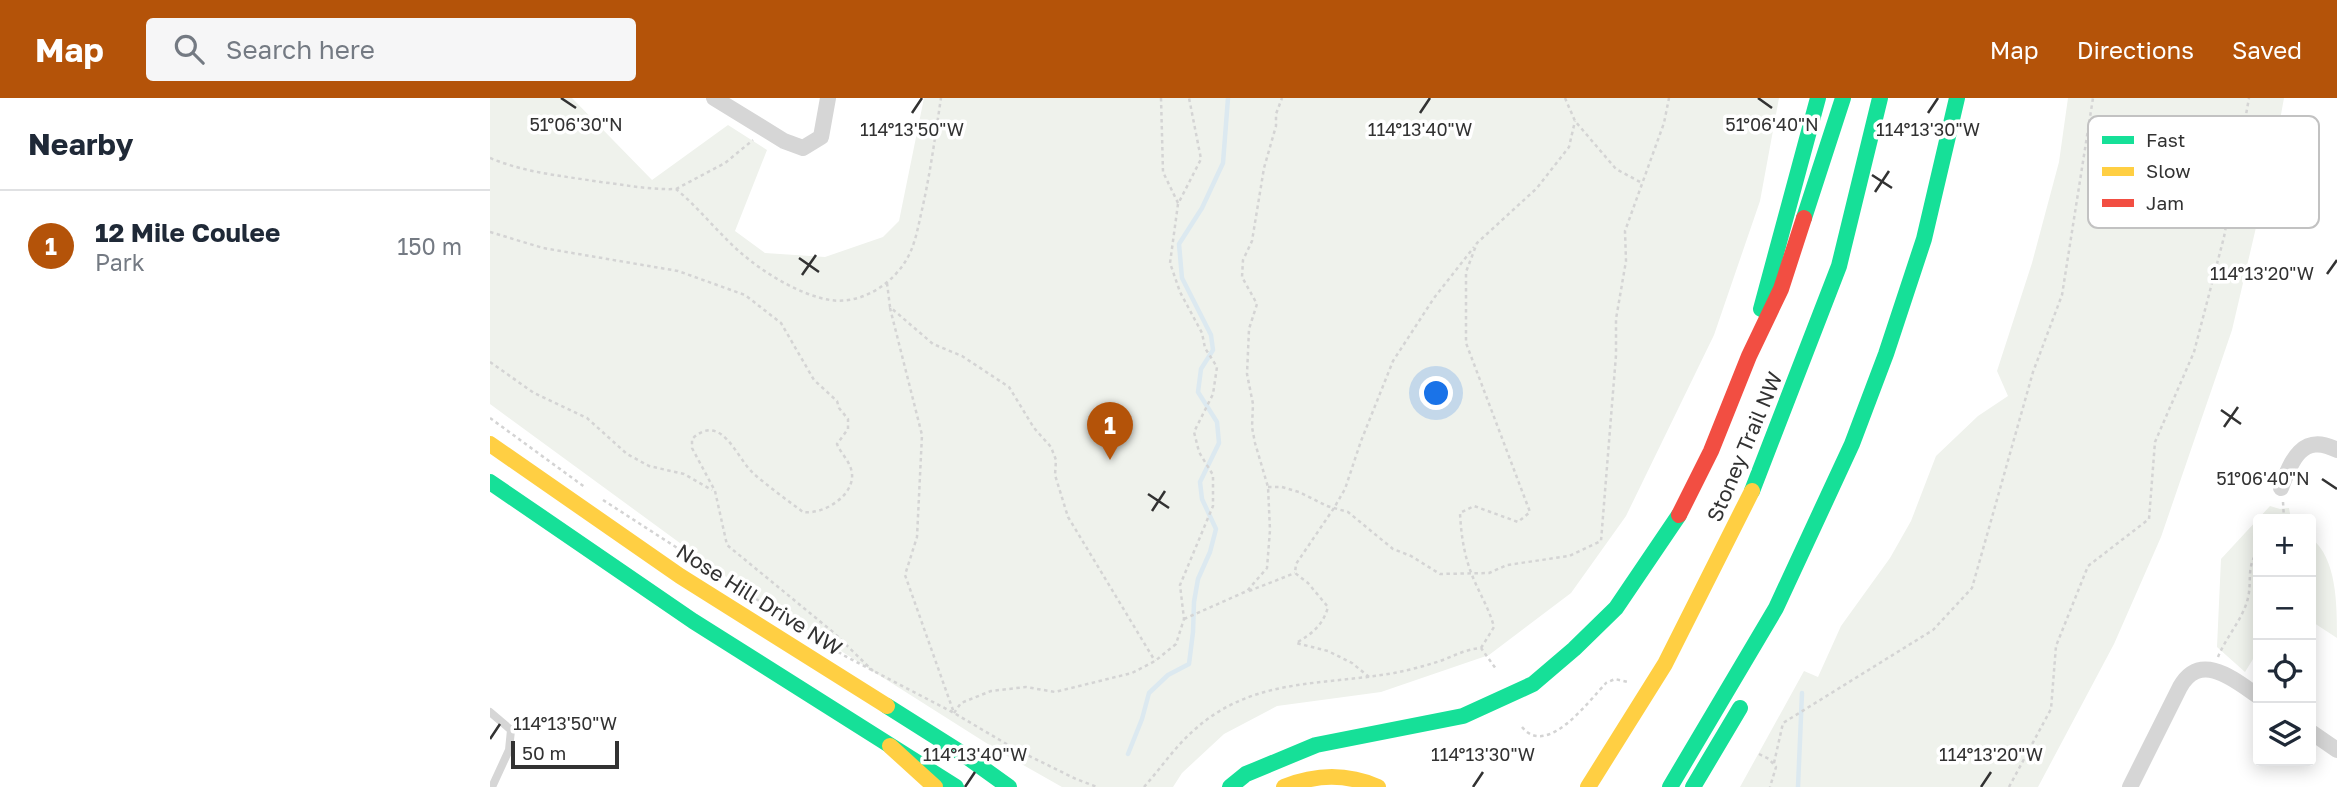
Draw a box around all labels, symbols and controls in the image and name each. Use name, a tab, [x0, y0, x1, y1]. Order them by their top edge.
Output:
search box	[146, 18, 636, 81]
text: Map	[35, 30, 104, 69]
icon: search	[170, 30, 208, 68]
text: Search here	[226, 34, 375, 65]
text: Map	[1990, 35, 2039, 64]
text: Directions	[2077, 35, 2194, 64]
text: Saved	[2232, 35, 2302, 64]
text: 51°06'30"N	[529, 113, 623, 135]
text: 51°06'40"N	[1725, 113, 1819, 135]
legend	[2088, 116, 2319, 228]
text: 114°13'50"W	[860, 118, 964, 140]
text: 114°13'40"W	[1368, 118, 1472, 140]
text: 114°13'30"W	[1876, 118, 1980, 140]
text: Nearby	[28, 126, 133, 162]
text: Fast	[2146, 128, 2185, 151]
text: Slow	[2146, 159, 2191, 182]
text: Jam	[2146, 191, 2184, 214]
text: 12 Mile Coulee	[95, 217, 280, 248]
text: 1	[45, 232, 57, 260]
text: 150 m	[397, 232, 462, 260]
text: Park	[95, 248, 145, 276]
text: 114°13'20"W	[2210, 262, 2314, 284]
street label: Stoney Trail NW	[1701, 368, 1787, 526]
your location	[1419, 376, 1453, 410]
pin: 1	[1087, 402, 1133, 460]
text: 51°06'40"N	[2216, 467, 2310, 489]
map controls	[2253, 514, 2316, 766]
button: +	[2253, 514, 2316, 577]
street label: Nose Hill Drive NW	[672, 538, 847, 661]
button: −	[2253, 577, 2316, 640]
button: locate	[2253, 640, 2316, 703]
button: layers	[2253, 703, 2316, 766]
text: 114°13'50"W	[513, 712, 617, 734]
scale bar	[511, 738, 620, 770]
text: 50 m	[522, 741, 566, 764]
text: 114°13'40"W	[923, 743, 1027, 765]
text: 114°13'30"W	[1431, 743, 1535, 765]
text: 114°13'20"W	[1939, 743, 2043, 765]

